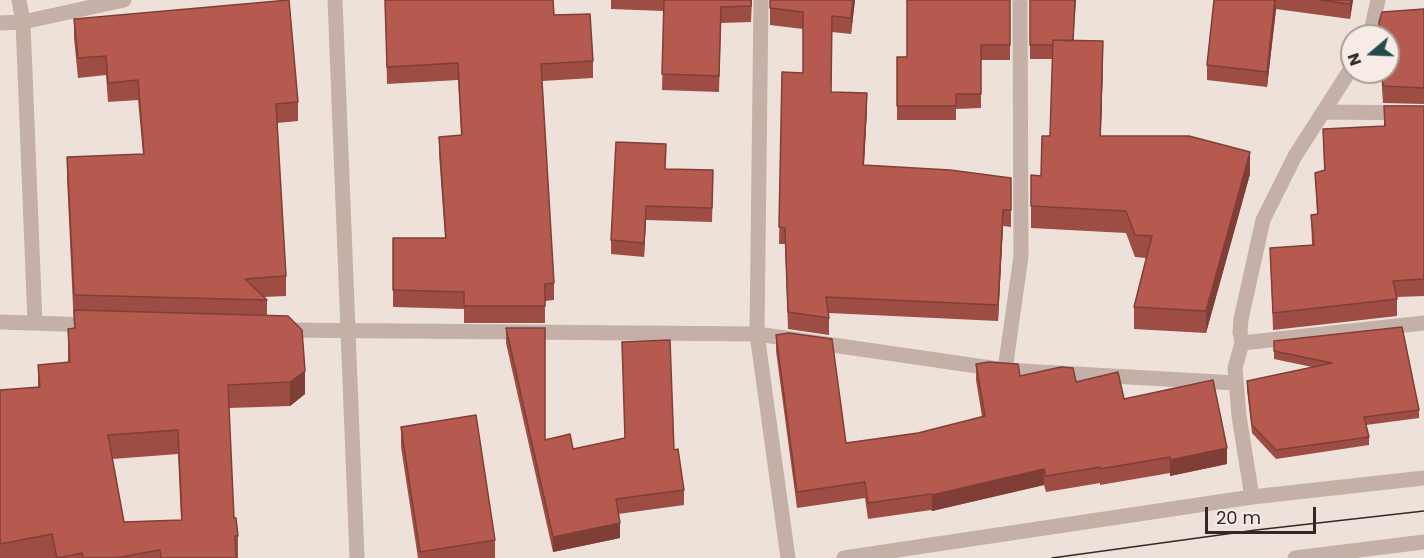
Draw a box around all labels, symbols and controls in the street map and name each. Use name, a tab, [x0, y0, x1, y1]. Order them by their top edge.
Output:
north arrow	[1340, 24, 1400, 84]
text: N	[1342, 50, 1367, 69]
scale bar	[1208, 495, 1319, 533]
text: 20 m	[1216, 505, 1261, 530]

